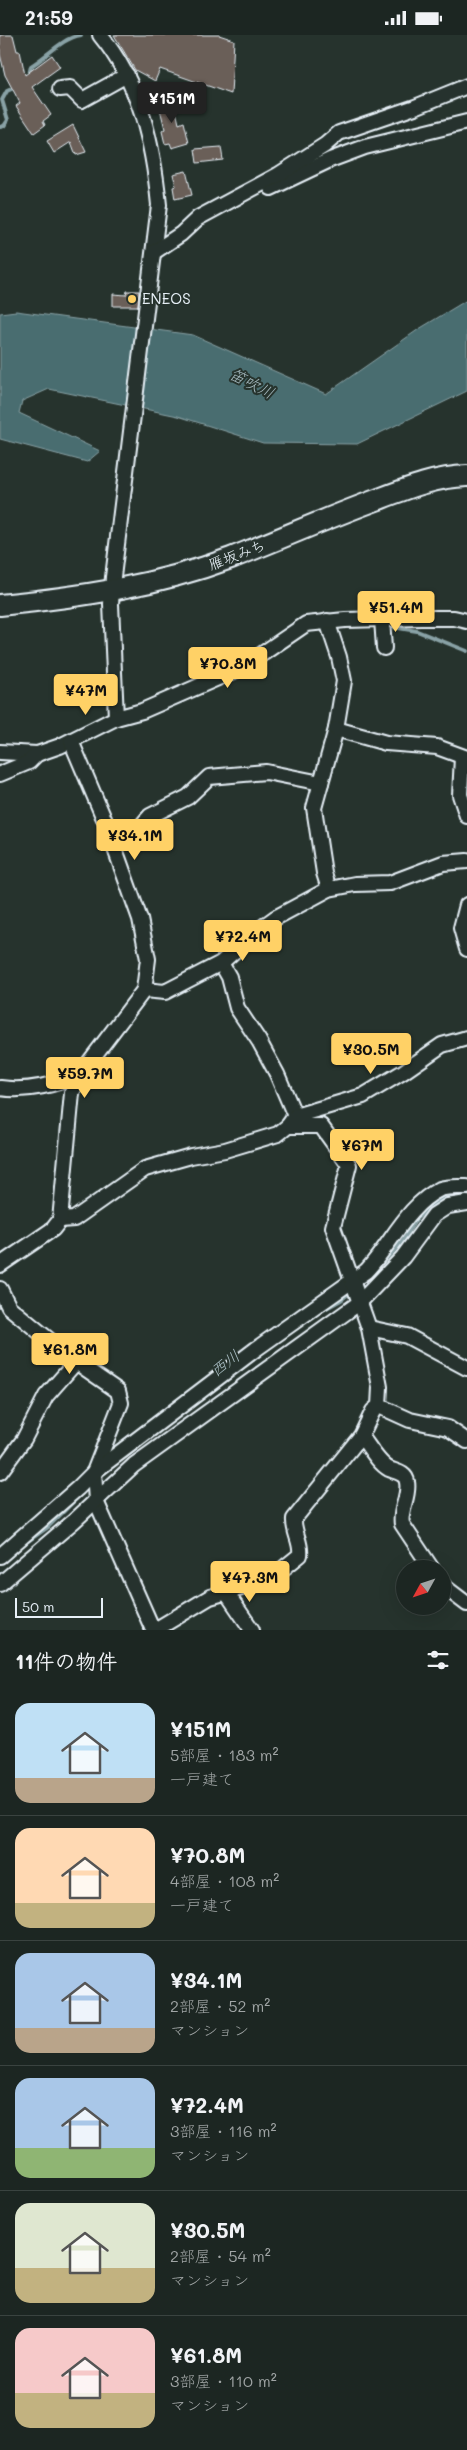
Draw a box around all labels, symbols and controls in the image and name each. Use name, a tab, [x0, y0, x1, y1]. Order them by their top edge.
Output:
text: 21:59	[25, 5, 73, 30]
pin: ¥151M	[137, 81, 207, 124]
text: ¥151M	[149, 87, 195, 108]
place label: ENEOS	[142, 288, 191, 308]
marker: ENEOS	[126, 293, 138, 305]
water label: 笛吹川	[226, 362, 278, 403]
street label: 雁坂みち	[205, 534, 268, 574]
pin: ¥51.4M	[355, 591, 437, 633]
text: ¥51.4M	[369, 596, 423, 617]
pin: ¥70.8M	[187, 647, 269, 689]
text: ¥70.8M	[199, 652, 257, 673]
pin: ¥47M	[56, 673, 116, 716]
text: ¥47M	[65, 679, 107, 700]
pin: ¥34.1M	[94, 819, 176, 861]
text: ¥34.1M	[107, 824, 163, 845]
pin: ¥72.4M	[202, 919, 284, 962]
text: ¥72.4M	[215, 925, 271, 946]
pin: ¥30.5M	[330, 1033, 412, 1075]
text: ¥30.5M	[342, 1038, 400, 1059]
pin: ¥59.7M	[44, 1057, 126, 1099]
text: ¥59.7M	[57, 1062, 113, 1083]
pin: ¥67M	[332, 1129, 392, 1171]
text: ¥67M	[341, 1134, 383, 1155]
pin: ¥61.8M	[29, 1333, 111, 1375]
text: ¥61.8M	[42, 1338, 98, 1359]
water label: 西川	[206, 1345, 244, 1381]
north arrow	[396, 1560, 451, 1615]
map controls	[396, 1560, 451, 1615]
pin: ¥47.3M	[209, 1561, 291, 1603]
text: ¥47.3M	[221, 1566, 279, 1587]
scale bar	[15, 1595, 102, 1618]
text: 50 m	[22, 1597, 54, 1616]
icon: filters	[424, 1646, 452, 1674]
text: 11件の物件	[15, 1647, 118, 1674]
text: ¥151M	[170, 1715, 232, 1742]
icon: home	[55, 1723, 115, 1783]
text: 5部屋 · 183 m²	[170, 1744, 279, 1765]
text: 一戸建て	[170, 1768, 234, 1789]
text: ¥70.8M	[170, 1841, 245, 1868]
icon: home	[55, 1848, 115, 1908]
text: 4部屋 · 108 m²	[170, 1870, 279, 1891]
text: 一戸建て	[170, 1894, 234, 1915]
text: ¥34.1M	[170, 1966, 242, 1993]
icon: home	[55, 1973, 115, 2033]
text: 2部屋 · 52 m²	[170, 1995, 270, 2016]
text: マンション	[170, 2019, 249, 2040]
text: ¥72.4M	[170, 2091, 244, 2118]
icon: home	[55, 2098, 115, 2158]
text: 3部屋 · 116 m²	[170, 2120, 276, 2141]
text: マンション	[170, 2144, 249, 2165]
text: ¥30.5M	[170, 2216, 246, 2243]
icon: home	[55, 2223, 115, 2283]
text: 2部屋 · 54 m²	[170, 2245, 271, 2266]
text: マンション	[170, 2269, 249, 2290]
text: ¥61.8M	[170, 2341, 242, 2368]
icon: home	[55, 2348, 115, 2408]
text: 3部屋 · 110 m²	[170, 2370, 277, 2391]
text: マンション	[170, 2394, 249, 2415]

